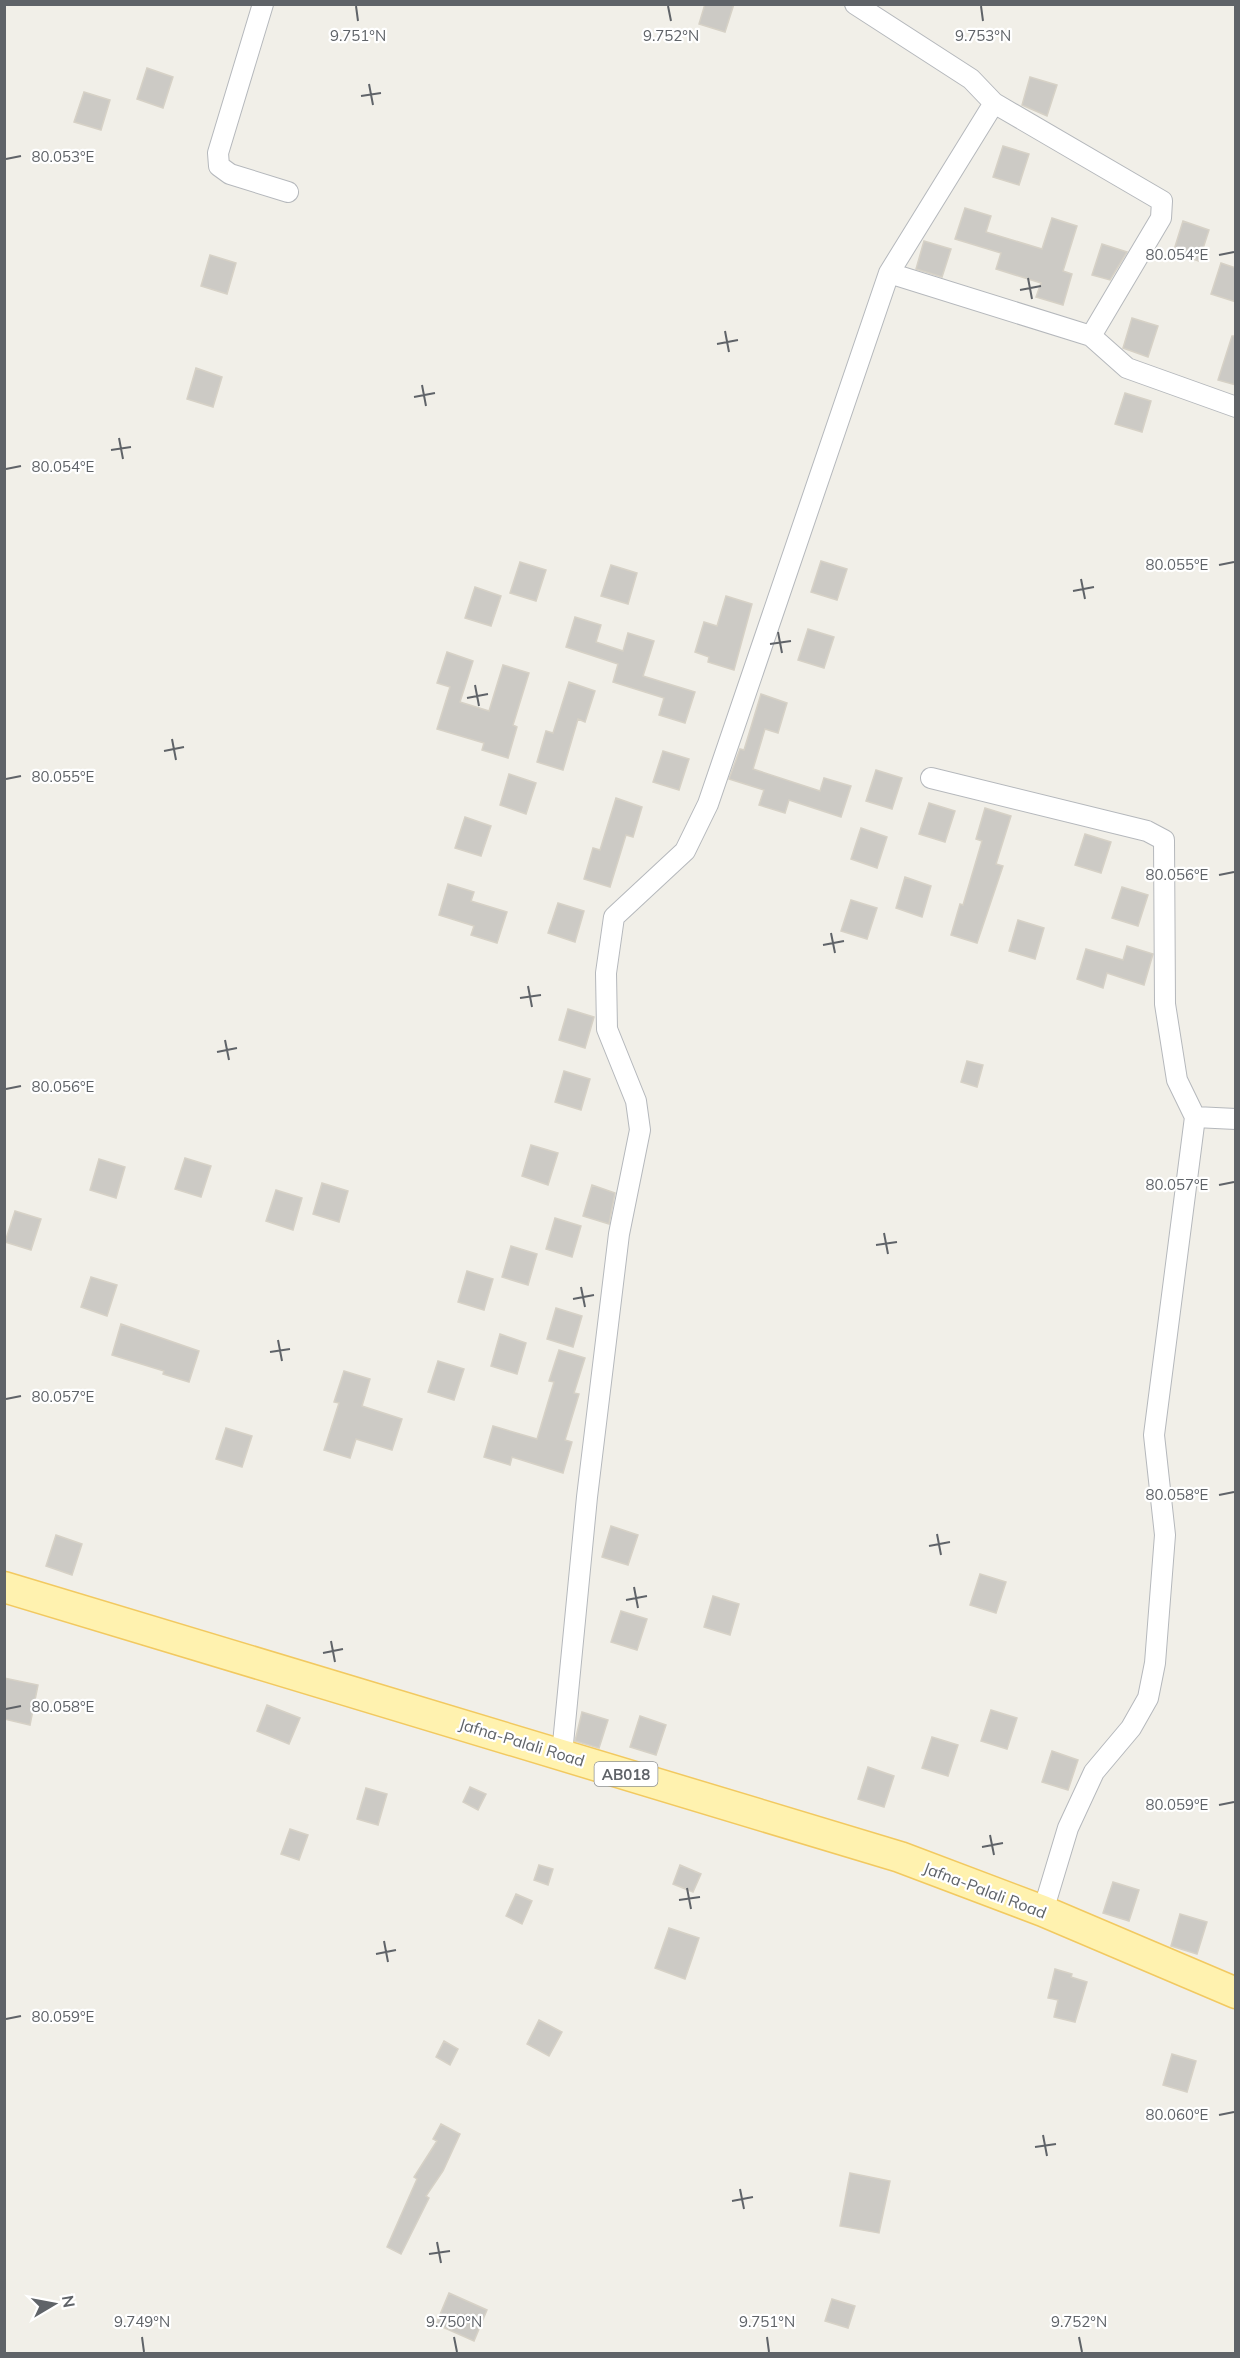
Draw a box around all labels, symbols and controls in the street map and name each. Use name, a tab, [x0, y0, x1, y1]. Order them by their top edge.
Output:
text: 9.751°N	[330, 26, 386, 45]
text: 9.752°N	[643, 26, 699, 45]
text: 9.753°N	[955, 26, 1011, 45]
text: 80.053°E	[32, 147, 95, 166]
text: 80.054°E	[1146, 245, 1209, 264]
text: 80.054°E	[32, 457, 95, 476]
text: 80.055°E	[1146, 555, 1209, 574]
text: 80.055°E	[32, 767, 95, 786]
text: 80.056°E	[1146, 865, 1209, 884]
text: 80.056°E	[32, 1077, 95, 1096]
text: 80.057°E	[1146, 1175, 1209, 1194]
text: 80.057°E	[32, 1387, 95, 1406]
text: 80.058°E	[1146, 1485, 1209, 1504]
text: 80.058°E	[32, 1697, 95, 1716]
street label: Jafna-Palali Road	[457, 1713, 587, 1771]
road number: AB018	[594, 1762, 658, 1786]
text: 80.059°E	[1146, 1795, 1209, 1814]
street label: Jafna-Palali Road	[921, 1857, 1049, 1923]
text: 80.059°E	[32, 2007, 95, 2026]
text: 80.060°E	[1146, 2105, 1209, 2124]
north arrow	[24, 2274, 84, 2334]
text: N	[58, 2294, 80, 2309]
text: 9.749°N	[114, 2312, 170, 2331]
text: 9.750°N	[426, 2312, 482, 2331]
text: 9.751°N	[739, 2312, 795, 2331]
text: 9.752°N	[1051, 2312, 1107, 2331]

